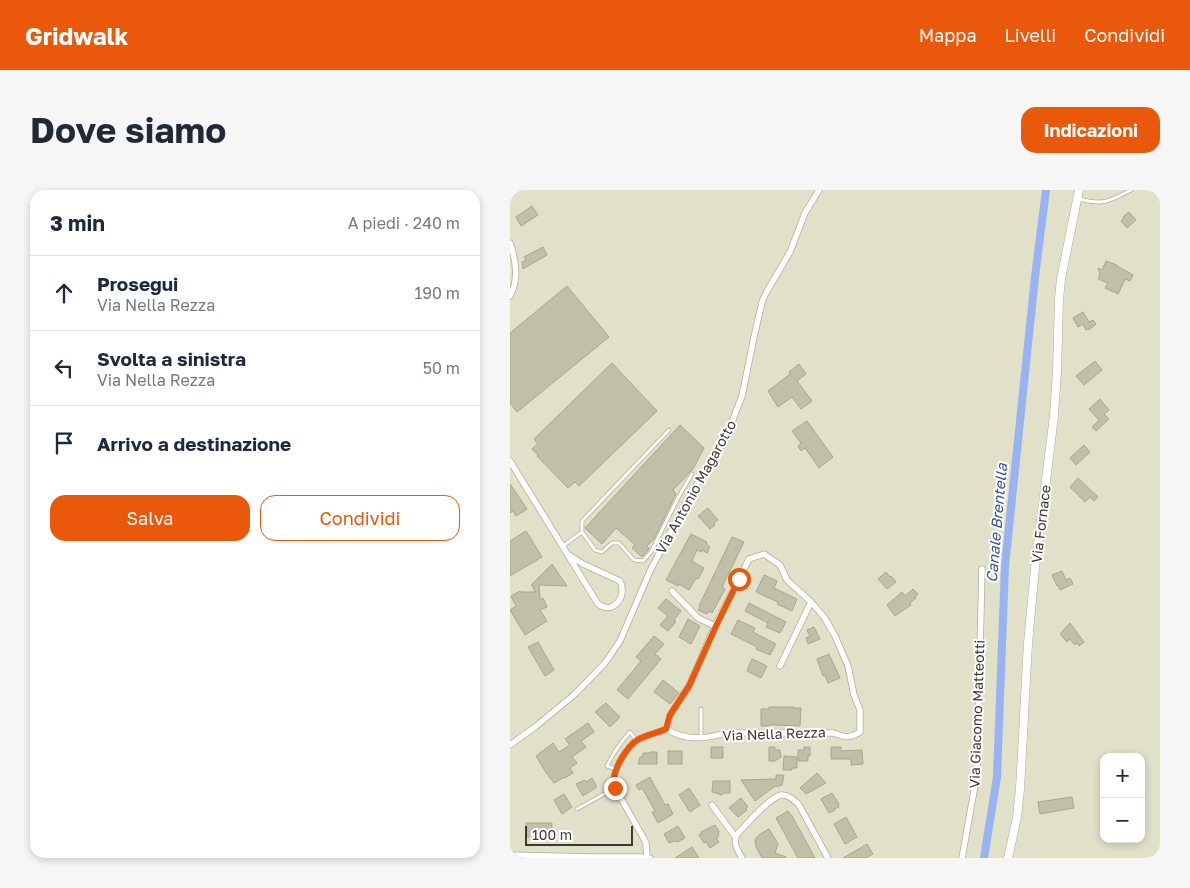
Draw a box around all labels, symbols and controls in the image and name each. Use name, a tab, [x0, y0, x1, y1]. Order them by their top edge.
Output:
text: Gridwalk	[25, 21, 129, 50]
text: Mappa	[919, 24, 977, 46]
text: Livelli	[1005, 24, 1056, 46]
text: Condividi	[1084, 24, 1165, 46]
button: Indicazioni	[1021, 107, 1160, 153]
text: Dove siamo	[30, 109, 226, 151]
text: 3 min	[50, 210, 105, 236]
text: A piedi · 240 m	[348, 213, 460, 233]
text: Prosegui	[97, 272, 178, 295]
icon: ahead	[50, 279, 78, 307]
text: 190 m	[414, 283, 460, 303]
text: Via Nella Rezza	[97, 295, 215, 315]
text: Svolta a sinistra	[97, 347, 246, 370]
icon: left	[50, 354, 78, 382]
text: 50 m	[423, 358, 460, 378]
text: Via Nella Rezza	[97, 370, 215, 390]
street label: Via Antonio Magarotto	[652, 417, 739, 557]
icon: arrive	[50, 429, 78, 457]
text: Arrivo a destinazione	[97, 432, 291, 455]
water label: Canale Brentella	[982, 462, 1010, 583]
street label: Via Fornace	[1027, 484, 1054, 564]
button: Salva	[50, 495, 250, 541]
button: Condividi	[260, 495, 460, 541]
route start	[728, 568, 751, 591]
street label: Via Giacomo Matteotti	[965, 639, 988, 789]
street label: Via Nella Rezza	[722, 723, 826, 744]
map controls	[1100, 753, 1145, 843]
button: +	[1100, 753, 1145, 798]
route end	[604, 777, 627, 800]
button: −	[1100, 798, 1145, 843]
scale bar	[525, 823, 632, 846]
text: 100 m	[532, 826, 572, 843]

